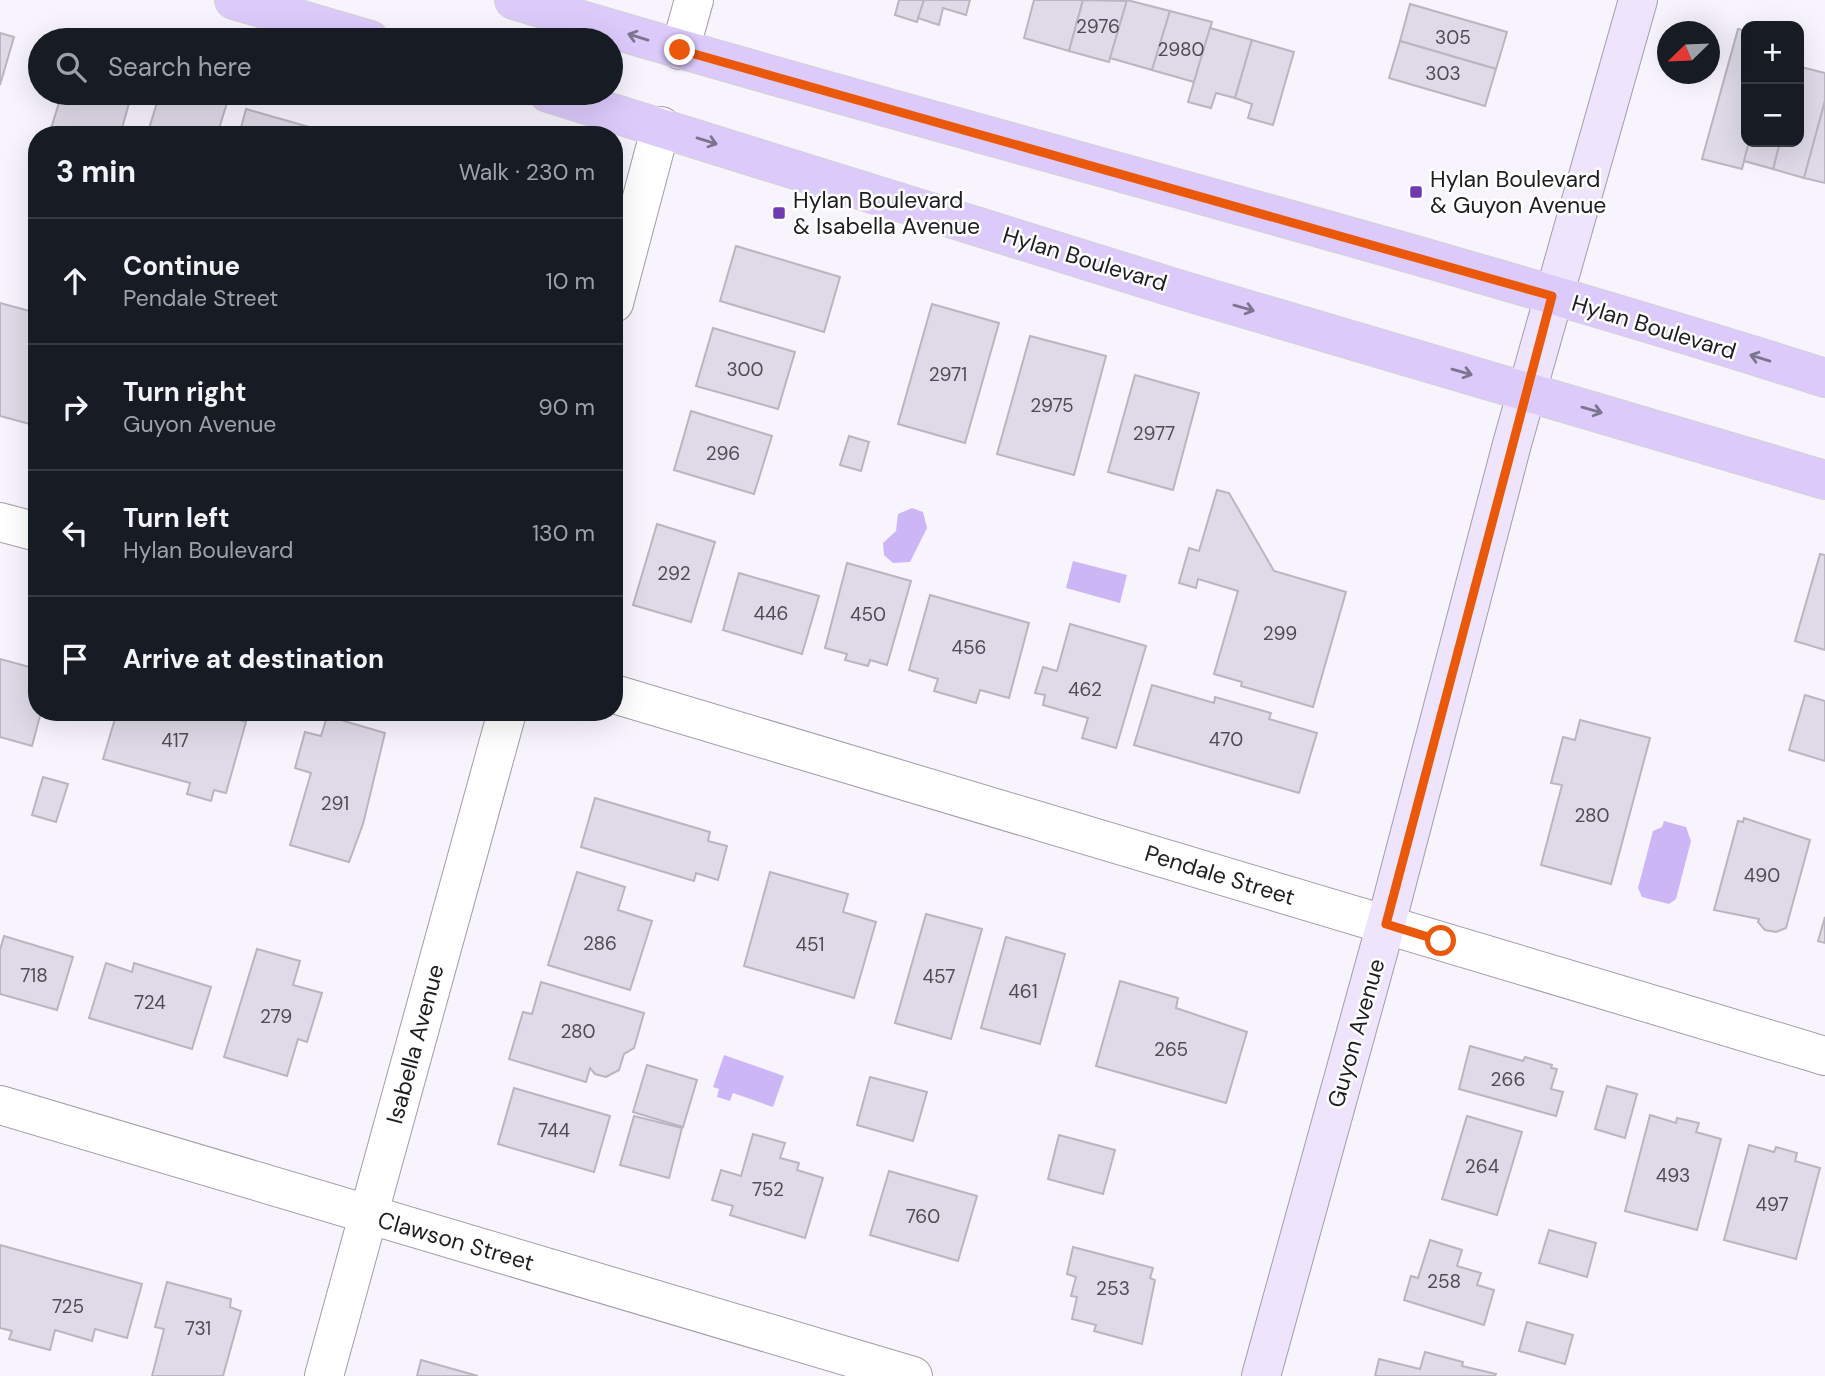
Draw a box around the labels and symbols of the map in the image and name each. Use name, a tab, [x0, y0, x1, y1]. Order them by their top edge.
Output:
house number: 2976	[1076, 14, 1120, 39]
north arrow	[1657, 21, 1720, 84]
house number: 305	[1435, 25, 1471, 50]
one-way arrow	[627, 30, 649, 43]
route end	[664, 34, 695, 65]
house number: 2980	[1158, 37, 1204, 62]
house number: 303	[1425, 61, 1461, 86]
one-way arrow	[696, 135, 718, 148]
place label: Hylan Boulevard & Guyon Avenue	[1430, 164, 1606, 220]
marker: Hylan Boulevard & Guyon Avenue	[1408, 184, 1424, 200]
place label: Hylan Boulevard & Isabella Avenue	[793, 185, 980, 241]
marker: Hylan Boulevard & Isabella Avenue	[771, 205, 787, 221]
street label: Hylan Boulevard	[999, 220, 1171, 298]
street label: Hylan Boulevard	[1568, 288, 1740, 366]
one-way arrow	[1232, 302, 1254, 315]
one-way arrow	[1749, 351, 1771, 364]
house number: 300	[726, 357, 764, 382]
house number: 2971	[929, 362, 967, 387]
one-way arrow	[1451, 367, 1473, 380]
house number: 2975	[1030, 393, 1074, 418]
one-way arrow	[1581, 404, 1603, 417]
house number: 2977	[1133, 421, 1175, 446]
house number: 296	[706, 441, 740, 466]
house number: 292	[657, 561, 691, 586]
house number: 446	[754, 601, 789, 626]
house number: 450	[850, 602, 886, 627]
house number: 299	[1263, 621, 1297, 646]
house number: 456	[951, 635, 987, 660]
house number: 462	[1068, 677, 1102, 702]
house number: 470	[1209, 727, 1243, 752]
house number: 417	[161, 728, 189, 753]
house number: 291	[321, 791, 349, 816]
house number: 280	[1574, 803, 1610, 828]
street label: Pendale Street	[1141, 838, 1299, 912]
house number: 490	[1744, 863, 1780, 888]
route start	[1425, 925, 1456, 956]
house number: 286	[583, 931, 617, 956]
house number: 451	[795, 932, 825, 957]
street label: Guyon Avenue	[1320, 955, 1392, 1111]
street label: Isabella Avenue	[379, 961, 451, 1127]
house number: 718	[20, 963, 48, 988]
house number: 457	[923, 964, 955, 989]
house number: 461	[1008, 979, 1038, 1004]
house number: 724	[134, 990, 166, 1015]
house number: 279	[260, 1004, 292, 1029]
house number: 280	[560, 1019, 596, 1044]
house number: 265	[1154, 1037, 1188, 1062]
house number: 266	[1491, 1067, 1525, 1092]
house number: 744	[538, 1118, 570, 1143]
house number: 264	[1465, 1154, 1499, 1179]
house number: 493	[1656, 1163, 1690, 1188]
house number: 752	[752, 1177, 784, 1202]
house number: 497	[1755, 1192, 1789, 1217]
street label: Clawson Street	[374, 1204, 538, 1278]
house number: 760	[906, 1204, 940, 1229]
house number: 258	[1427, 1269, 1461, 1294]
house number: 253	[1096, 1276, 1130, 1301]
house number: 725	[52, 1294, 84, 1319]
house number: 731	[185, 1316, 211, 1341]

